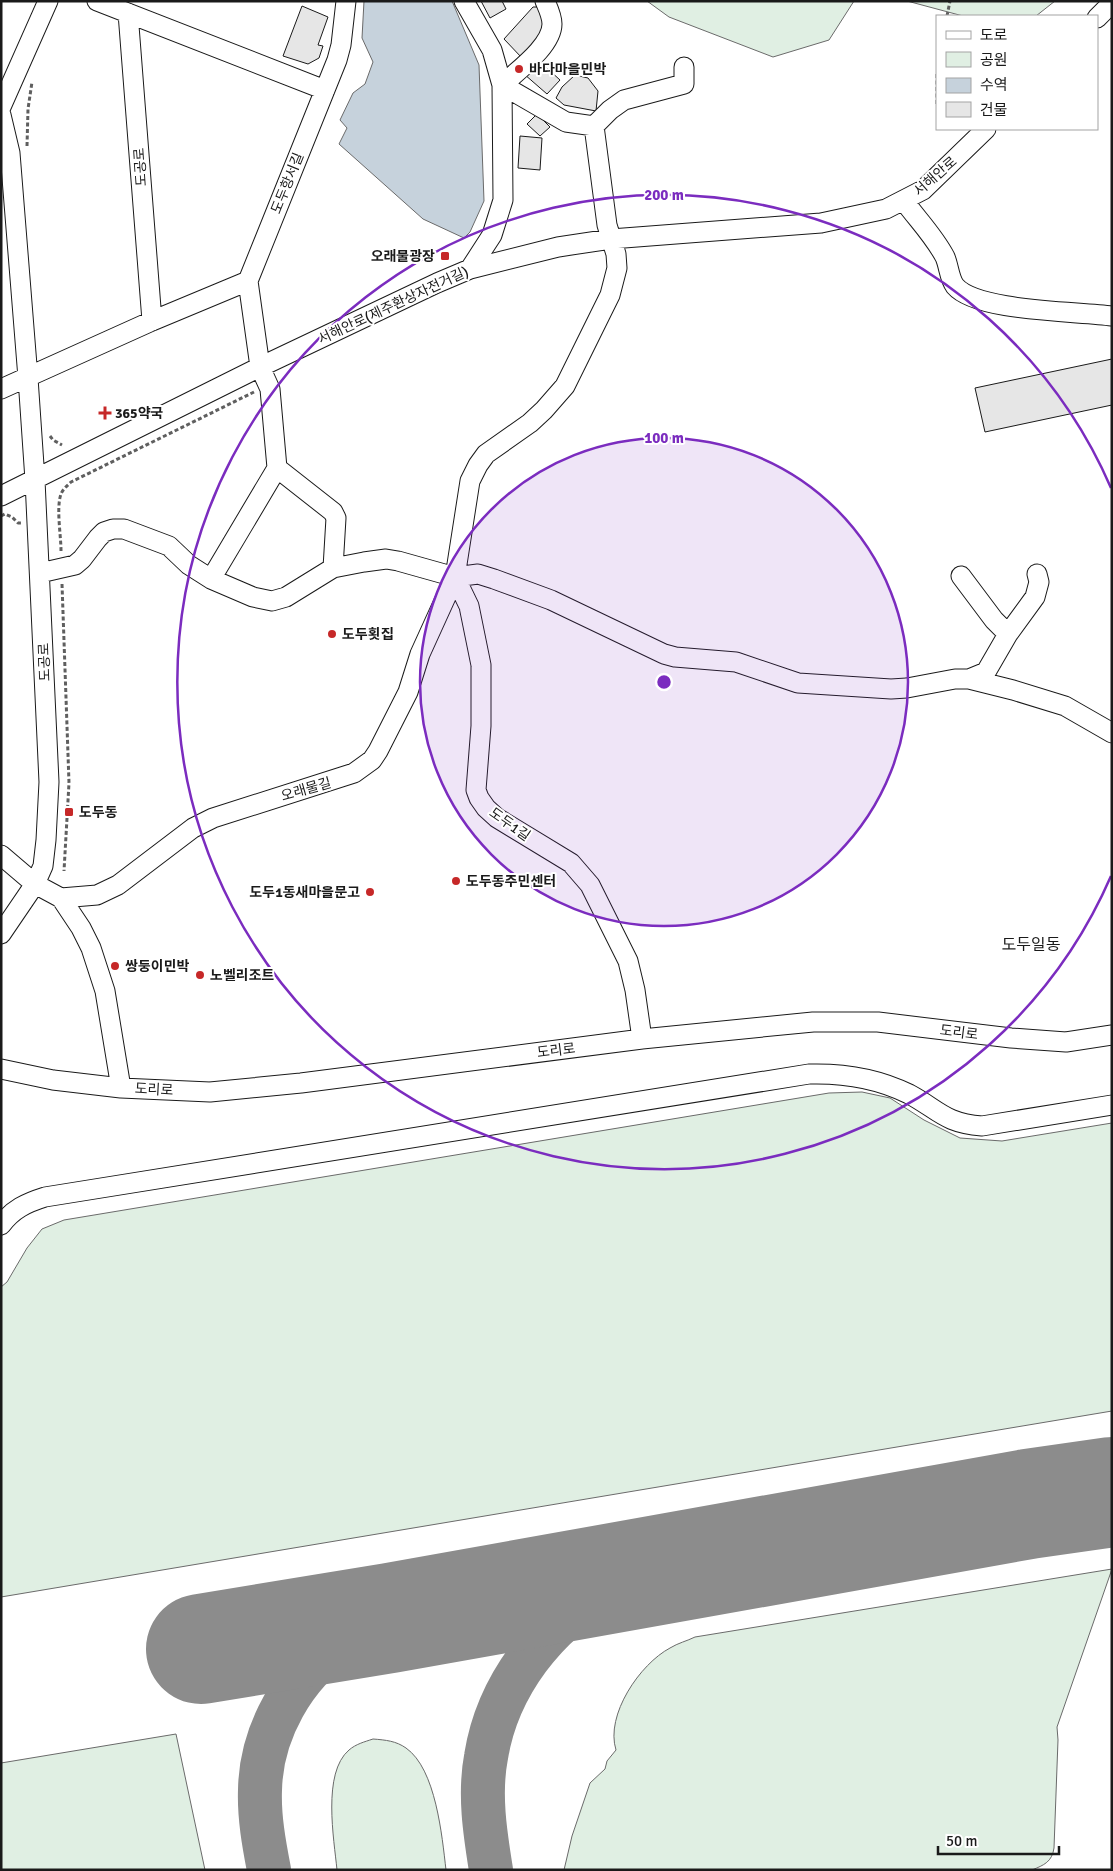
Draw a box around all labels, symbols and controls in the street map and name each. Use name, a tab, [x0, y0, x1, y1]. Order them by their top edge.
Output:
legend	[936, 15, 1098, 130]
text: 도로	[980, 26, 1008, 44]
text: 공원	[980, 51, 1008, 69]
place label: 바다마을민박	[529, 61, 606, 78]
marker: 바다마을민박	[513, 63, 525, 75]
text: 수역	[980, 76, 1008, 94]
text: 건물	[980, 101, 1008, 119]
street label: 도공로	[131, 147, 150, 187]
street label: 도두항서길	[268, 150, 307, 216]
street label: 서해안로	[910, 153, 960, 200]
text: 200 m	[644, 186, 684, 204]
place label: 오래물광장	[371, 248, 435, 265]
marker: 오래물광장	[439, 250, 451, 262]
street label: 서해안로(제주환상자전거길)	[315, 263, 471, 348]
place label: 365약국	[115, 405, 164, 422]
marker: 365약국	[99, 407, 111, 419]
text: 100 m	[644, 429, 684, 447]
place label: 도두횟집	[342, 626, 394, 643]
marker: 도두횟집	[326, 628, 338, 640]
street label: 도공로	[35, 642, 54, 682]
centre of rings	[655, 673, 673, 691]
street label: 오래물길	[279, 774, 333, 805]
place label: 도두동	[79, 804, 118, 821]
street label: 도두1길	[486, 804, 534, 845]
marker: 도두동	[63, 806, 75, 818]
place label: 도두동주민센터	[466, 873, 556, 890]
marker: 도두동주민센터	[450, 875, 462, 887]
place label: 도두1동새마을문고	[249, 884, 360, 901]
marker: 도두1동새마을문고	[364, 886, 376, 898]
district label: 도두일동	[1002, 935, 1061, 955]
place label: 쌍둥이민박	[125, 958, 190, 975]
marker: 쌍둥이민박	[109, 960, 121, 972]
place label: 노벨리조트	[210, 967, 275, 984]
marker: 노벨리조트	[194, 969, 206, 981]
street label: 도리로	[939, 1022, 979, 1043]
street label: 도리로	[536, 1040, 576, 1061]
street label: 도리로	[134, 1080, 174, 1099]
scale bar	[938, 1824, 1059, 1856]
text: 50 m	[946, 1832, 977, 1850]

